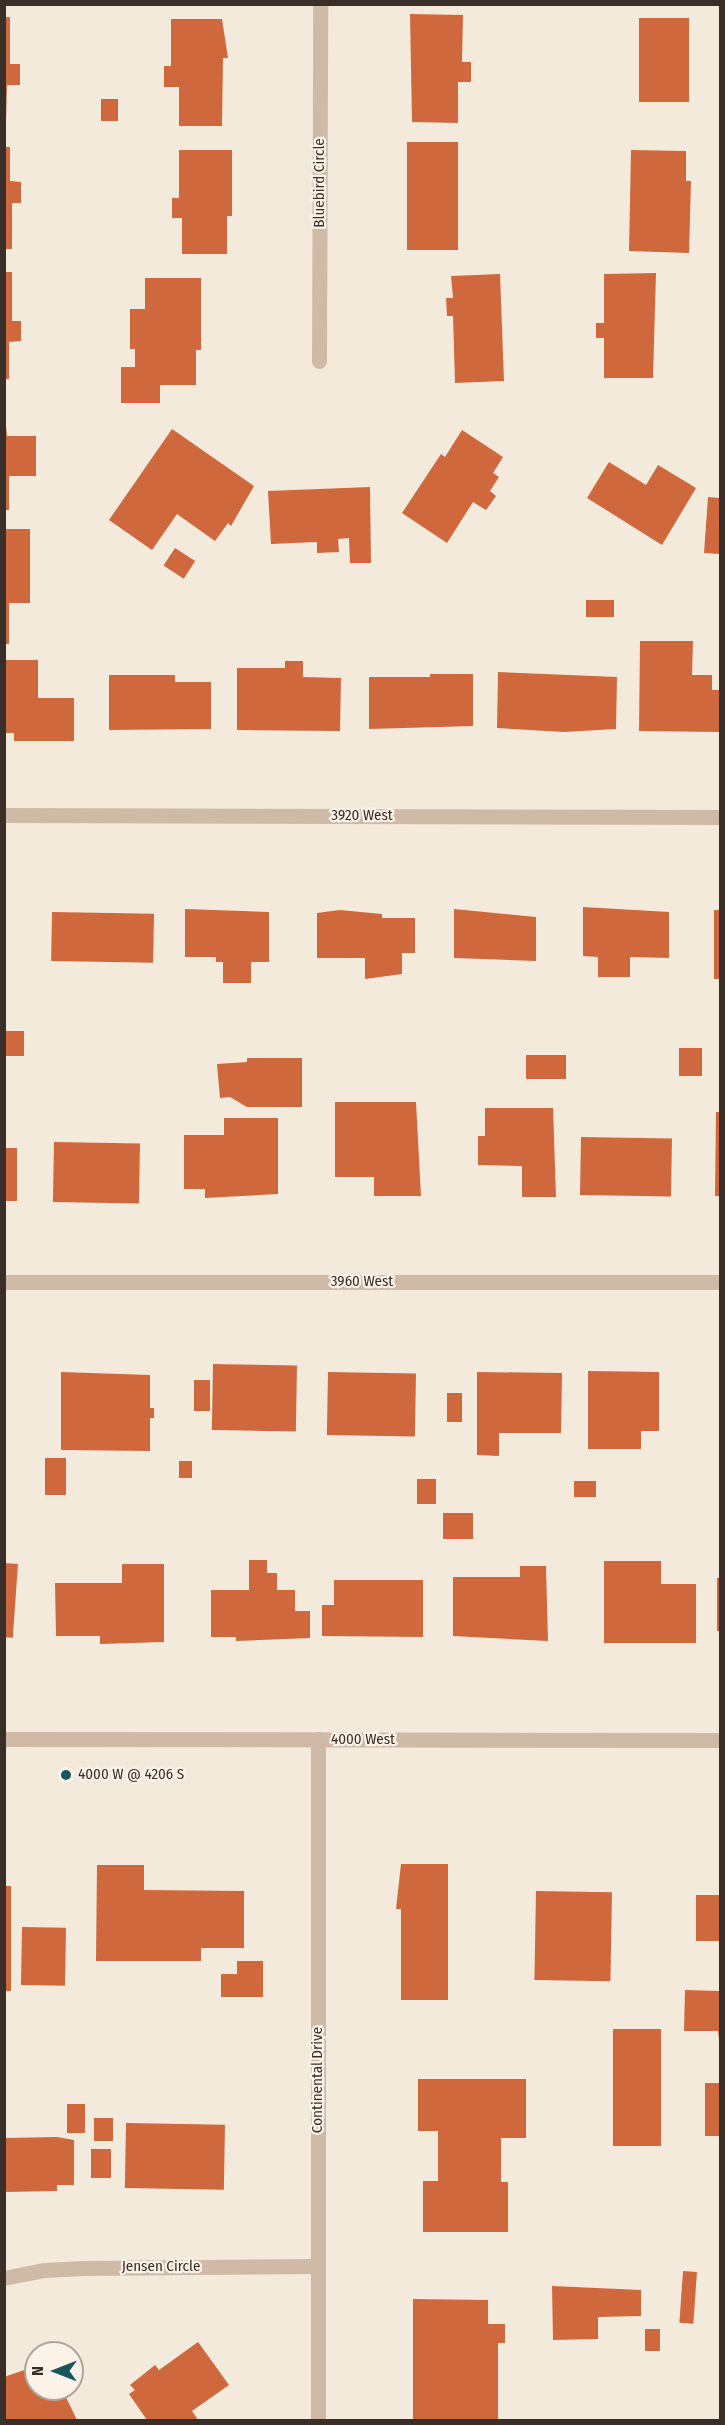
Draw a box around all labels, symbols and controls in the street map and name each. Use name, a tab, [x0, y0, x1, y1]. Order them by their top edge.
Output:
street label: Bluebird Circle	[311, 138, 329, 228]
street label: 3920 West	[331, 807, 393, 825]
street label: 3960 West	[331, 1273, 393, 1291]
street label: 4000 West	[331, 1731, 395, 1749]
place label: 4000 W @ 4206 S	[78, 1766, 184, 1784]
marker: 4000 W @ 4206 S	[59, 1768, 73, 1782]
street label: Continental Drive	[309, 2027, 327, 2133]
street label: Jensen Circle	[122, 2258, 200, 2276]
north arrow	[24, 2341, 84, 2401]
text: N	[28, 2366, 47, 2376]

